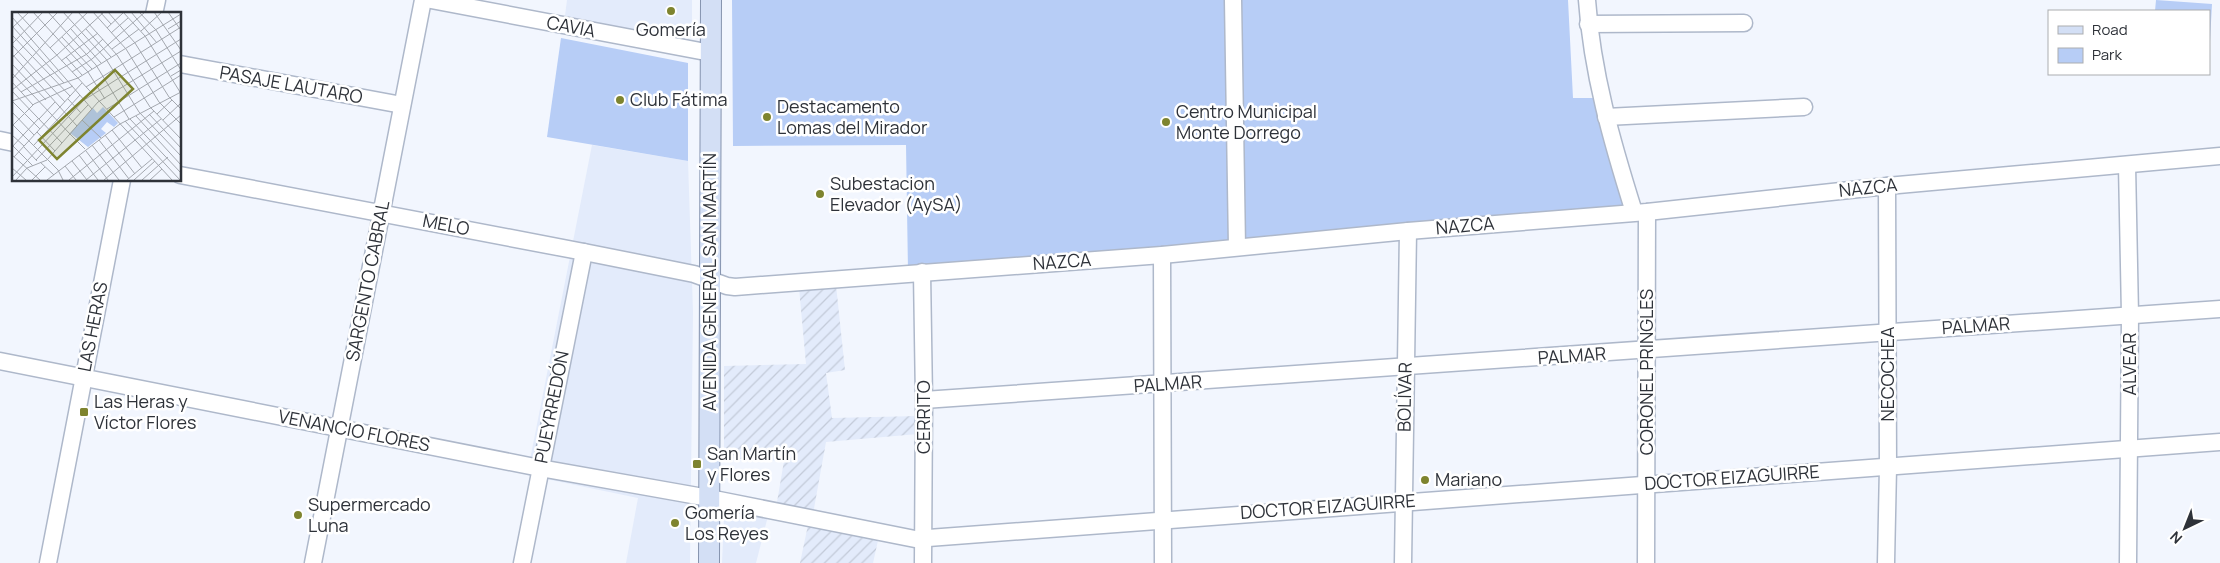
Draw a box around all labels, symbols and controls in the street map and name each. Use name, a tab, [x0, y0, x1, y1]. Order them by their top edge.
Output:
marker: Gomería	[665, 5, 677, 17]
street label: CAVIA	[545, 10, 598, 43]
legend	[2048, 10, 2210, 75]
inset map	[12, 12, 181, 181]
place label: Gomería	[636, 17, 706, 41]
text: Road	[2092, 19, 2128, 40]
text: Park	[2092, 44, 2122, 65]
street label: PASAJE LAUTARO	[218, 60, 365, 108]
place label: Club Fátima	[630, 87, 727, 111]
marker: Club Fátima	[614, 94, 626, 106]
place label: Destacamento Lomas del Mirador	[777, 94, 928, 139]
place label: Centro Municipal Monte Dorrego	[1176, 99, 1317, 144]
marker: Destacamento Lomas del Mirador	[761, 111, 773, 123]
marker: Centro Municipal Monte Dorrego	[1160, 116, 1172, 128]
street label: AVENIDA GENERAL SAN MARTÍN	[697, 153, 721, 411]
place label: Subestacion Elevador (AySA)	[830, 171, 962, 216]
street label: NAZCA	[1837, 172, 1899, 202]
marker: Subestacion Elevador (AySA)	[814, 188, 826, 200]
street label: SARGENTO CABRAL	[340, 198, 394, 363]
street label: MELO	[421, 208, 472, 240]
street label: NAZCA	[1435, 210, 1496, 240]
street label: NAZCA	[1032, 247, 1093, 275]
street label: LAS HERAS	[72, 280, 112, 374]
street label: CORONEL PRINGLES	[1634, 289, 1658, 455]
street label: PALMAR	[1941, 311, 2011, 339]
street label: NECOCHEA	[1875, 326, 1899, 421]
street label: ALVEAR	[2117, 332, 2141, 396]
street label: PALMAR	[1537, 341, 1607, 369]
street label: PUEYRREDÓN	[528, 348, 574, 465]
street label: BOLÍVAR	[1391, 362, 1417, 432]
street label: PALMAR	[1133, 369, 1203, 397]
street label: CERRITO	[911, 380, 935, 454]
place label: Las Heras y Víctor Flores	[94, 389, 196, 434]
street label: VENANCIO FLORES	[276, 404, 432, 456]
marker: Las Heras y Víctor Flores	[78, 406, 90, 418]
place label: San Martín y Flores	[707, 441, 796, 486]
marker: San Martín y Flores	[691, 458, 703, 470]
street label: DOCTOR EIZAGUIRRE	[1643, 459, 1820, 495]
place label: Mariano	[1435, 467, 1502, 491]
marker: Mariano	[1419, 474, 1431, 486]
street label: DOCTOR EIZAGUIRRE	[1239, 488, 1416, 524]
place label: Supermercado Luna	[308, 492, 431, 537]
place label: Gomería Los Reyes	[685, 500, 769, 545]
north arrow	[2160, 503, 2210, 553]
marker: Supermercado Luna	[292, 509, 304, 521]
marker: Gomería Los Reyes	[669, 517, 681, 529]
text: N	[2166, 527, 2186, 548]

